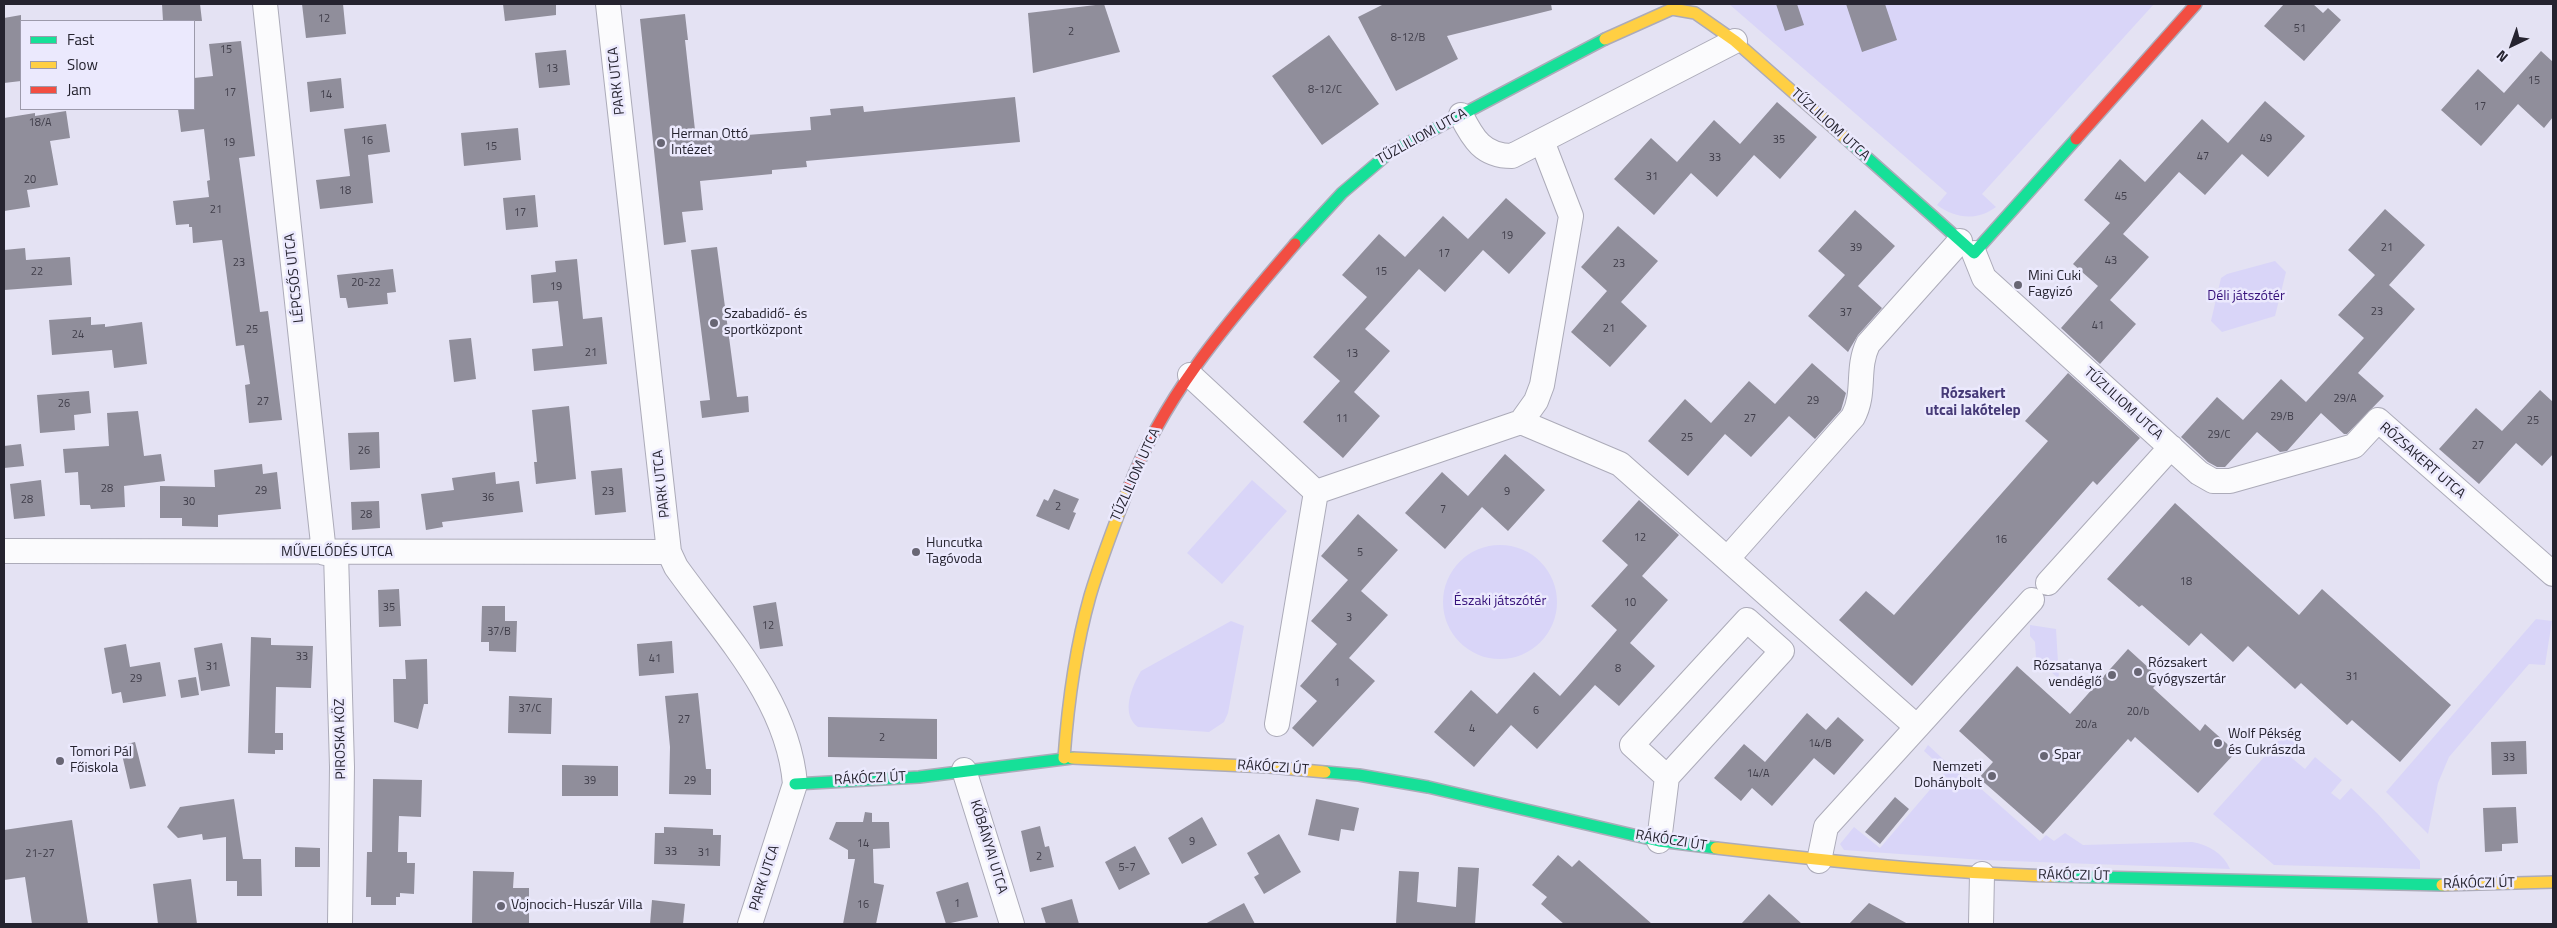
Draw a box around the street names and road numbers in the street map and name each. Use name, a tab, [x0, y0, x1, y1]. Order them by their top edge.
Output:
street label: PARK UTCA	[605, 46, 629, 116]
street label: TŰZLILIOM UTCA	[1787, 85, 1873, 165]
street label: TŰZLILIOM UTCA	[1374, 105, 1470, 169]
street label: LÉPCSŐS UTCA	[282, 232, 308, 324]
street label: TŰZLILIOM UTCA	[2080, 364, 2166, 444]
street label: RÓZSAKERT UTCA	[2376, 419, 2468, 503]
street label: TŰZLILIOM UTCA	[1108, 426, 1164, 524]
street label: PARK UTCA	[650, 449, 674, 519]
street label: MŰVELŐDÉS UTCA	[281, 545, 393, 561]
street label: PIROSKA KÖZ	[332, 698, 350, 780]
street label: RÁKÓCZI ÚT	[1237, 757, 1309, 779]
street label: RÁKÓCZI ÚT	[834, 769, 906, 789]
street label: KŐBÁNYAI UTCA	[966, 798, 1010, 896]
street label: RÁKÓCZI ÚT	[1634, 827, 1708, 855]
street label: PARK UTCA	[747, 843, 783, 913]
street label: RÁKÓCZI ÚT	[2038, 867, 2110, 885]
street label: RÁKÓCZI ÚT	[2443, 875, 2515, 893]

